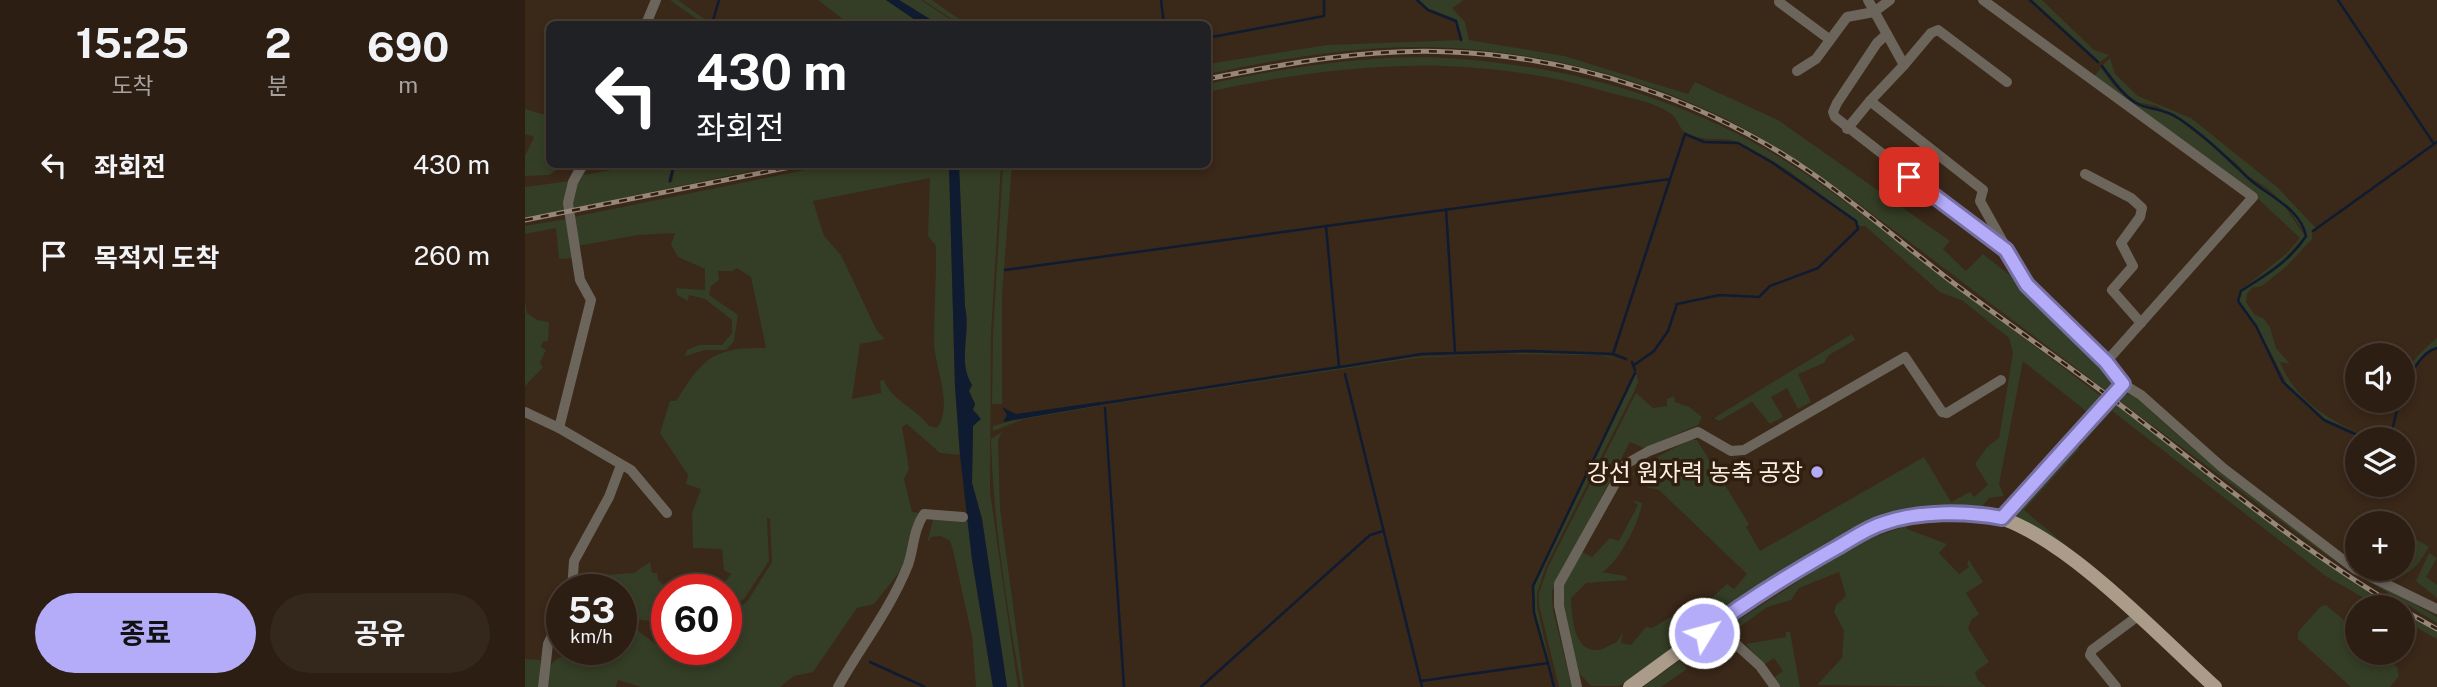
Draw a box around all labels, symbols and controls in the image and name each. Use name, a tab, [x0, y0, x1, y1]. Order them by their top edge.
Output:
text: 15:25	[76, 18, 189, 67]
text: 2	[265, 18, 291, 67]
text: 690	[367, 22, 449, 71]
text: 430 m	[696, 43, 847, 101]
icon: left	[581, 49, 672, 140]
text: m	[398, 71, 418, 98]
text: 도착	[111, 72, 154, 99]
text: 분	[268, 72, 289, 99]
text: 좌회전	[696, 109, 784, 146]
icon: left	[35, 146, 73, 184]
pin	[1879, 147, 1939, 207]
text: 430 m	[413, 149, 490, 180]
text: 좌회전	[94, 151, 166, 182]
icon: arrive	[1890, 158, 1928, 196]
icon: arrive	[35, 237, 73, 275]
text: 260 m	[414, 240, 490, 271]
text: 목적지 도착	[94, 242, 219, 273]
map controls	[2345, 343, 2415, 665]
button: sound	[2345, 343, 2415, 413]
button: layers	[2345, 427, 2415, 497]
place label: 강선 원자력 농축 공장	[1587, 458, 1803, 486]
marker: 강선 원자력 농축 공장	[1809, 464, 1825, 480]
button: +	[2345, 511, 2415, 581]
speed limit sign: 60	[651, 574, 742, 665]
text: 53	[568, 590, 615, 631]
button: 종료	[35, 593, 256, 673]
button: 공유	[270, 593, 490, 673]
button: −	[2345, 595, 2415, 665]
position arrow	[1667, 596, 1741, 670]
text: km/h	[570, 626, 613, 647]

